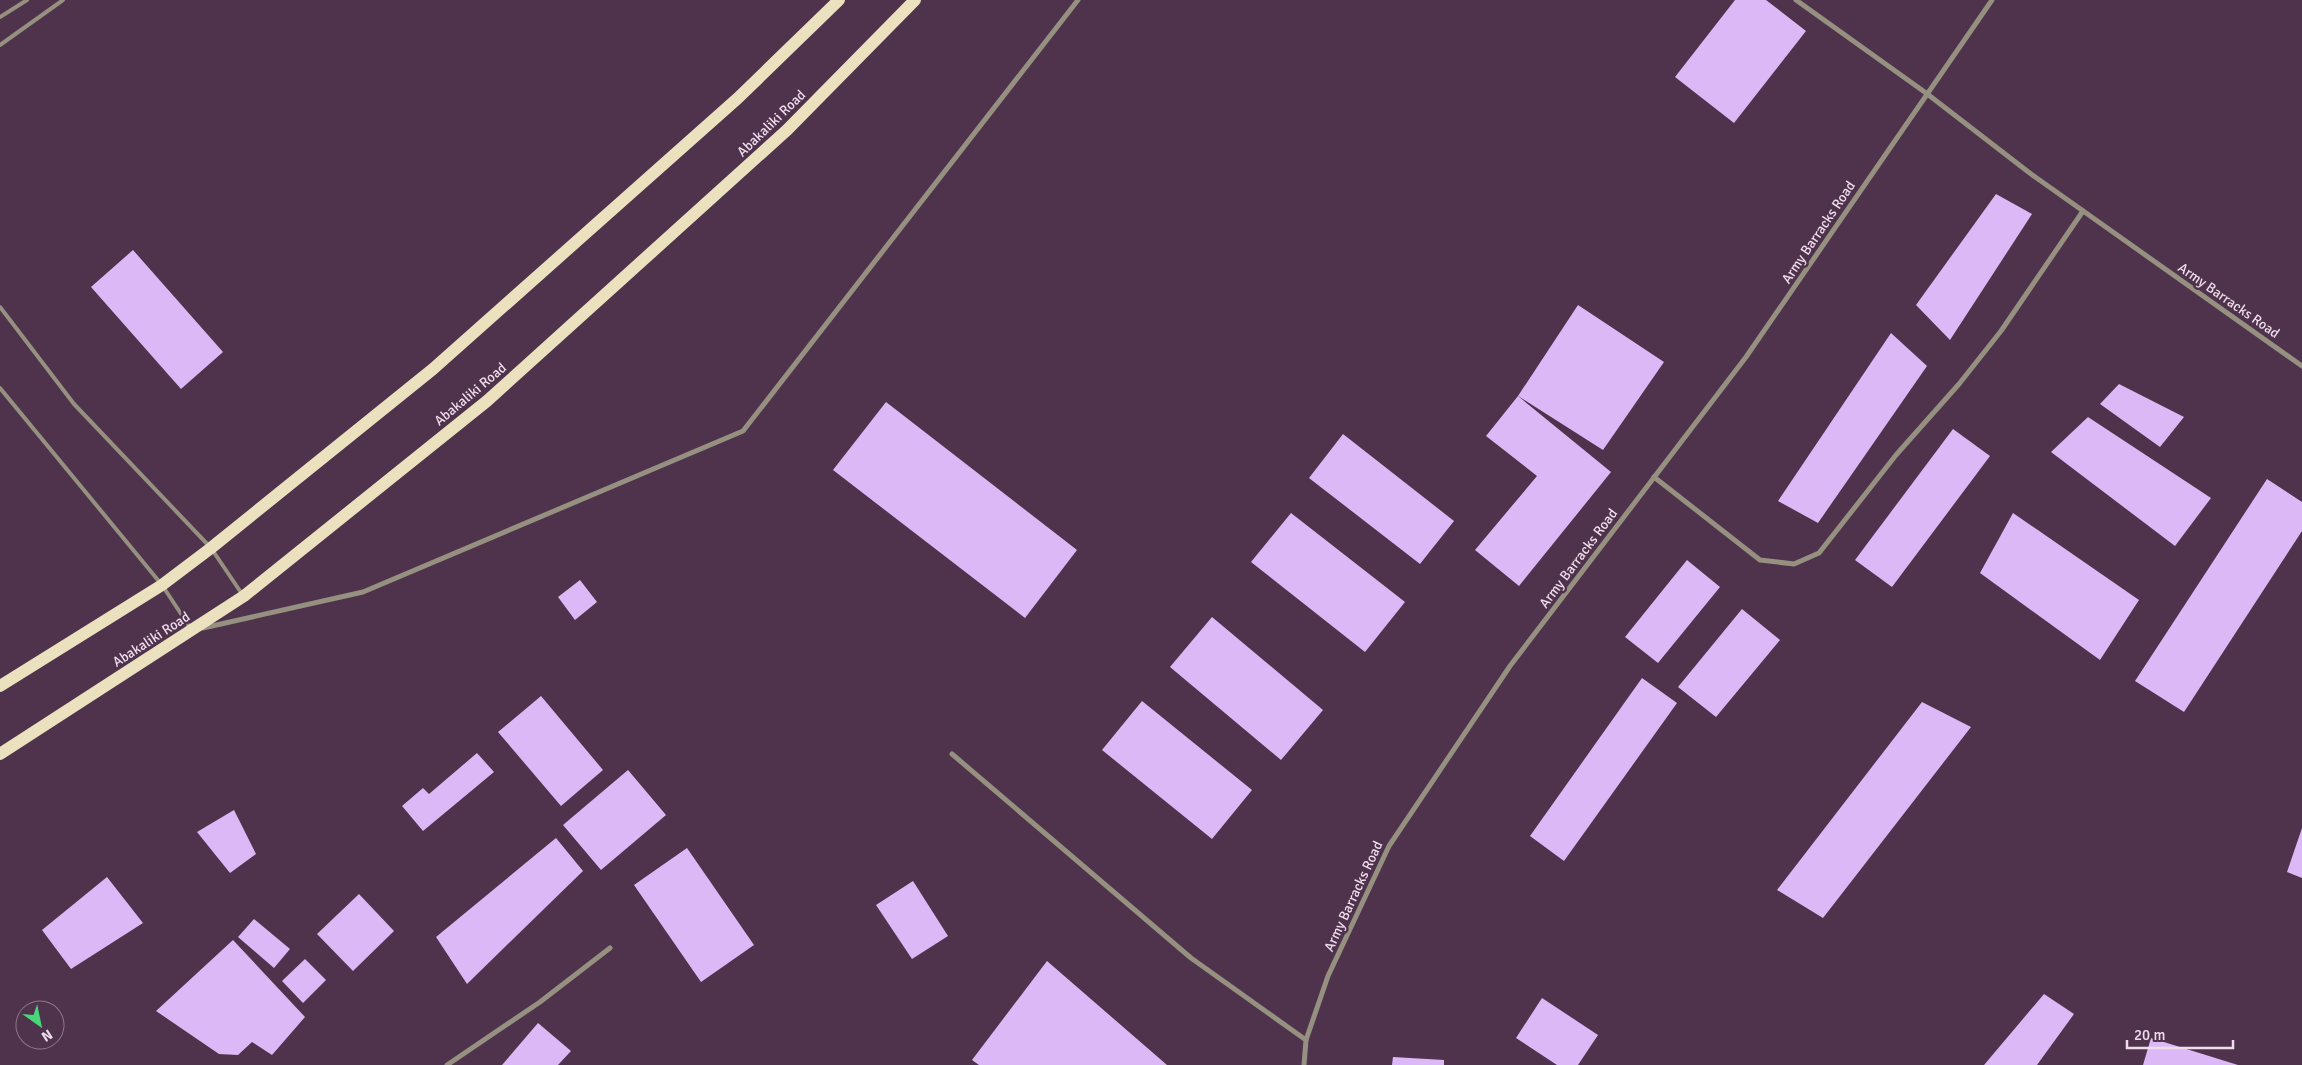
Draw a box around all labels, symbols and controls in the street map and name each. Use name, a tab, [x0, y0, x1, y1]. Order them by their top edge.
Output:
street label: Abakaliki Road	[734, 86, 809, 160]
street label: Army Barracks Road	[1778, 178, 1859, 287]
street label: Army Barracks Road	[2175, 259, 2283, 342]
street label: Abakaliki Road	[431, 359, 510, 429]
street label: Army Barracks Road	[1536, 505, 1621, 611]
street label: Abakaliki Road	[109, 608, 193, 671]
street label: Army Barracks Road	[1320, 838, 1386, 954]
north arrow	[15, 1000, 65, 1050]
scale bar	[2127, 1018, 2233, 1050]
text: N	[38, 1026, 56, 1045]
text: 20 m	[2134, 1026, 2165, 1044]

